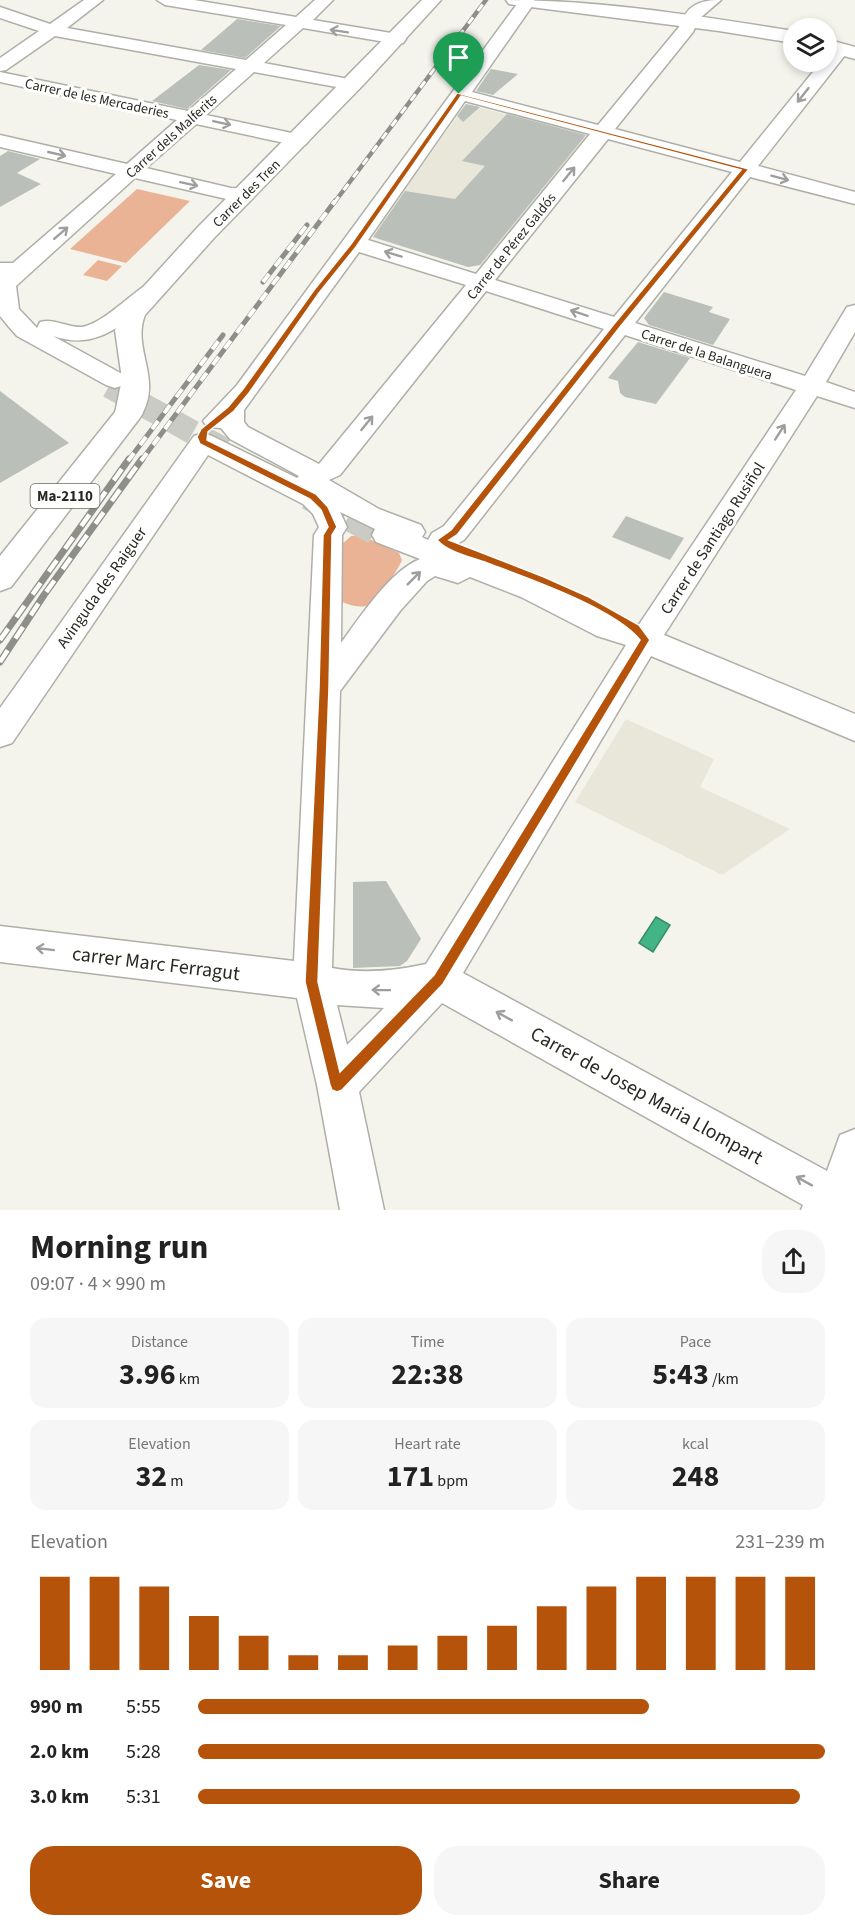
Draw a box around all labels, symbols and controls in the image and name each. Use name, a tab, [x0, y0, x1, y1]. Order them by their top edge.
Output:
map controls	[783, 18, 837, 72]
button: layers	[783, 18, 837, 72]
one-way arrow	[329, 25, 349, 36]
pin	[433, 32, 484, 94]
icon: arrive	[442, 41, 475, 74]
street label: Carrer de les Mercaderies	[23, 74, 171, 124]
one-way arrow	[797, 87, 810, 103]
street label: Carrer dels Malferits	[122, 90, 222, 183]
one-way arrow	[212, 118, 231, 130]
one-way arrow	[47, 149, 66, 161]
street label: Carrer des Tren	[208, 155, 285, 232]
one-way arrow	[562, 166, 575, 182]
one-way arrow	[770, 173, 789, 185]
one-way arrow	[179, 179, 198, 191]
street label: Carrer de Pérez Galdós	[462, 189, 561, 304]
one-way arrow	[53, 226, 68, 240]
one-way arrow	[384, 248, 403, 259]
one-way arrow	[570, 307, 589, 318]
street label: Carrer de la Balanguera	[638, 324, 775, 386]
one-way arrow	[360, 416, 373, 432]
one-way arrow	[774, 424, 787, 441]
street label: Carrer de Santiago Rusiñol	[655, 458, 770, 619]
road number: Ma-2110	[31, 484, 100, 508]
street label: Avinguda des Raiguer	[52, 522, 152, 653]
one-way arrow	[407, 570, 422, 585]
street label: carrer Marc Ferragut	[70, 940, 242, 988]
one-way arrow	[36, 944, 56, 955]
one-way arrow	[372, 984, 392, 996]
one-way arrow	[496, 1010, 514, 1021]
street label: Carrer de Josep Maria Llompart	[525, 1020, 768, 1172]
one-way arrow	[796, 1175, 813, 1187]
text: Morning run	[30, 1224, 208, 1271]
button: share	[762, 1230, 825, 1293]
text: 09:07 · 4 × 990 m	[30, 1270, 166, 1298]
text: Distance	[131, 1331, 188, 1353]
text: Time	[411, 1331, 444, 1353]
text: Pace	[680, 1331, 711, 1353]
text: 3.96	[119, 1353, 176, 1396]
text: 22:38	[391, 1353, 464, 1396]
text: 5:43	[652, 1353, 709, 1396]
text: km	[176, 1368, 200, 1390]
text: /km	[709, 1368, 739, 1390]
text: Elevation	[128, 1433, 191, 1455]
text: Heart rate	[394, 1433, 461, 1455]
text: kcal	[682, 1433, 709, 1455]
text: 32	[135, 1455, 167, 1498]
text: 171	[387, 1455, 434, 1498]
text: 248	[672, 1455, 719, 1498]
text: m	[167, 1470, 184, 1492]
text: bpm	[434, 1470, 468, 1492]
text: Elevation	[30, 1528, 108, 1556]
text: 231–239 m	[735, 1528, 825, 1556]
text: 990 m	[30, 1693, 83, 1721]
text: 5:55	[126, 1693, 161, 1721]
text: 2.0 km	[30, 1738, 89, 1766]
text: 5:28	[126, 1738, 161, 1766]
text: 3.0 km	[30, 1783, 89, 1811]
text: 5:31	[126, 1783, 161, 1811]
button: Save	[30, 1846, 422, 1915]
button: Share	[434, 1846, 825, 1915]

